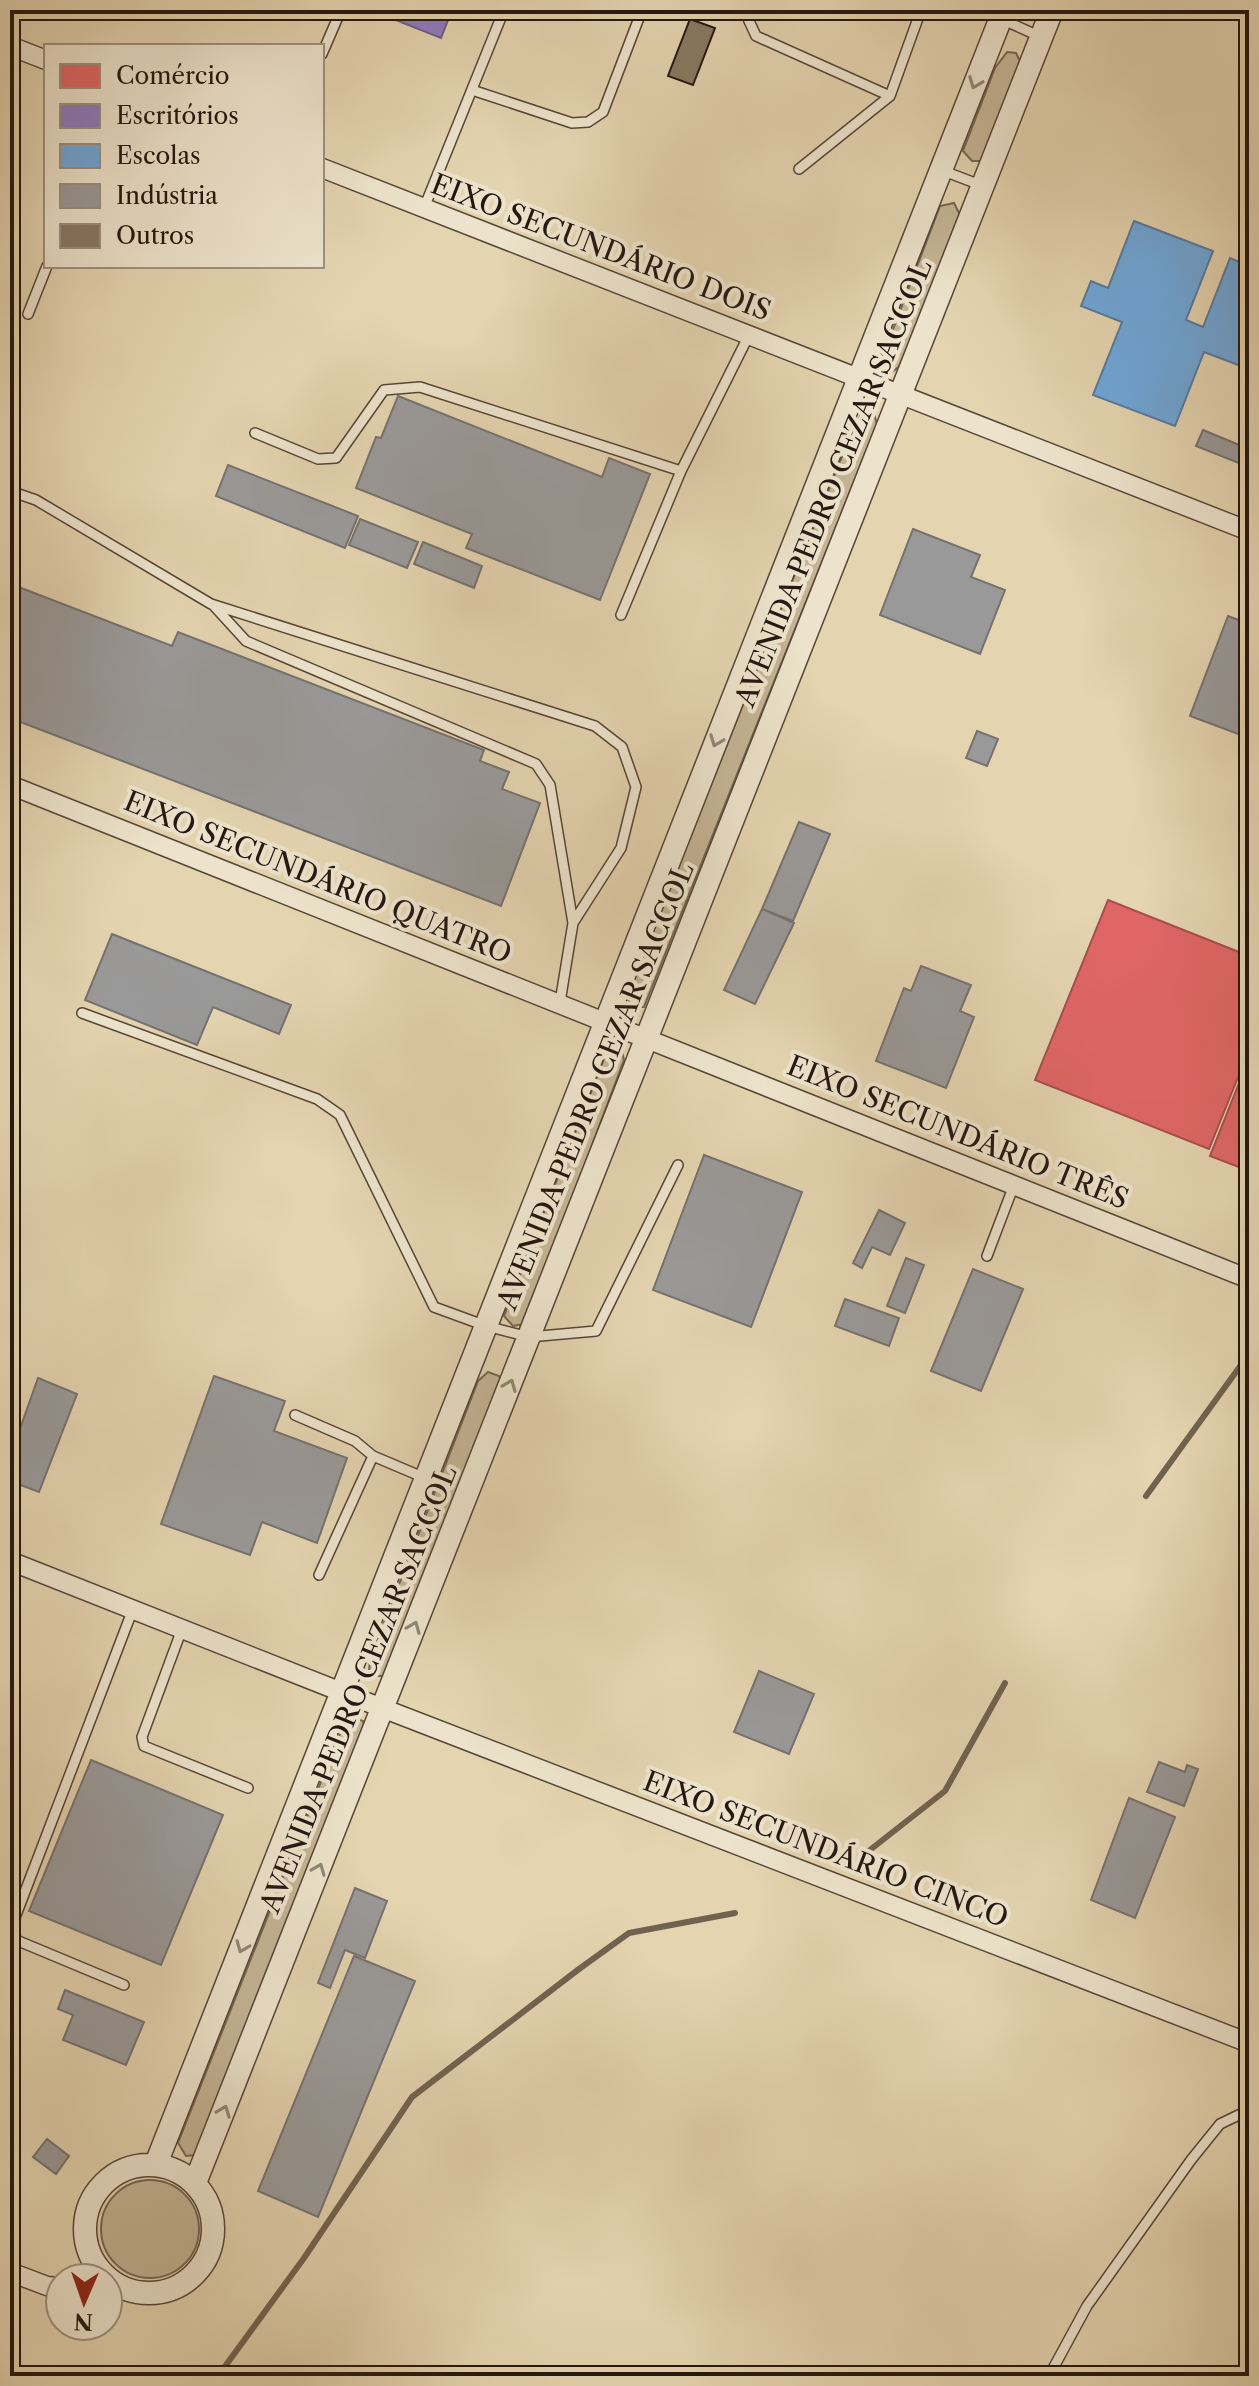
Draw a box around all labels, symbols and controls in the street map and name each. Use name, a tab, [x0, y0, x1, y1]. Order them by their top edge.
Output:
legend	[44, 44, 324, 268]
text: Comércio	[116, 61, 229, 90]
one-way arrow	[968, 75, 985, 89]
text: Escritórios	[116, 101, 239, 130]
text: Escolas	[116, 141, 201, 170]
street label: EIXO SECUNDÁRIO DOIS	[426, 166, 776, 328]
text: Indústria	[116, 181, 218, 210]
text: Outros	[116, 221, 194, 250]
street label: AVENIDA PEDRO CEZAR SACCOL	[727, 254, 939, 713]
one-way arrow	[709, 733, 726, 747]
street label: EIXO SECUNDÁRIO QUATRO	[119, 784, 517, 970]
street label: AVENIDA PEDRO CEZAR SACCOL	[489, 857, 701, 1316]
street label: EIXO SECUNDÁRIO TRÊS	[782, 1048, 1134, 1216]
one-way arrow	[500, 1379, 517, 1393]
street label: AVENIDA PEDRO CEZAR SACCOL	[252, 1460, 464, 1919]
one-way arrow	[404, 1621, 421, 1635]
street label: EIXO SECUNDÁRIO CINCO	[639, 1764, 1013, 1934]
one-way arrow	[309, 1863, 326, 1877]
one-way arrow	[235, 1939, 251, 1953]
one-way arrow	[214, 2105, 231, 2119]
north arrow	[44, 2262, 124, 2342]
text: N	[73, 2308, 93, 2335]

